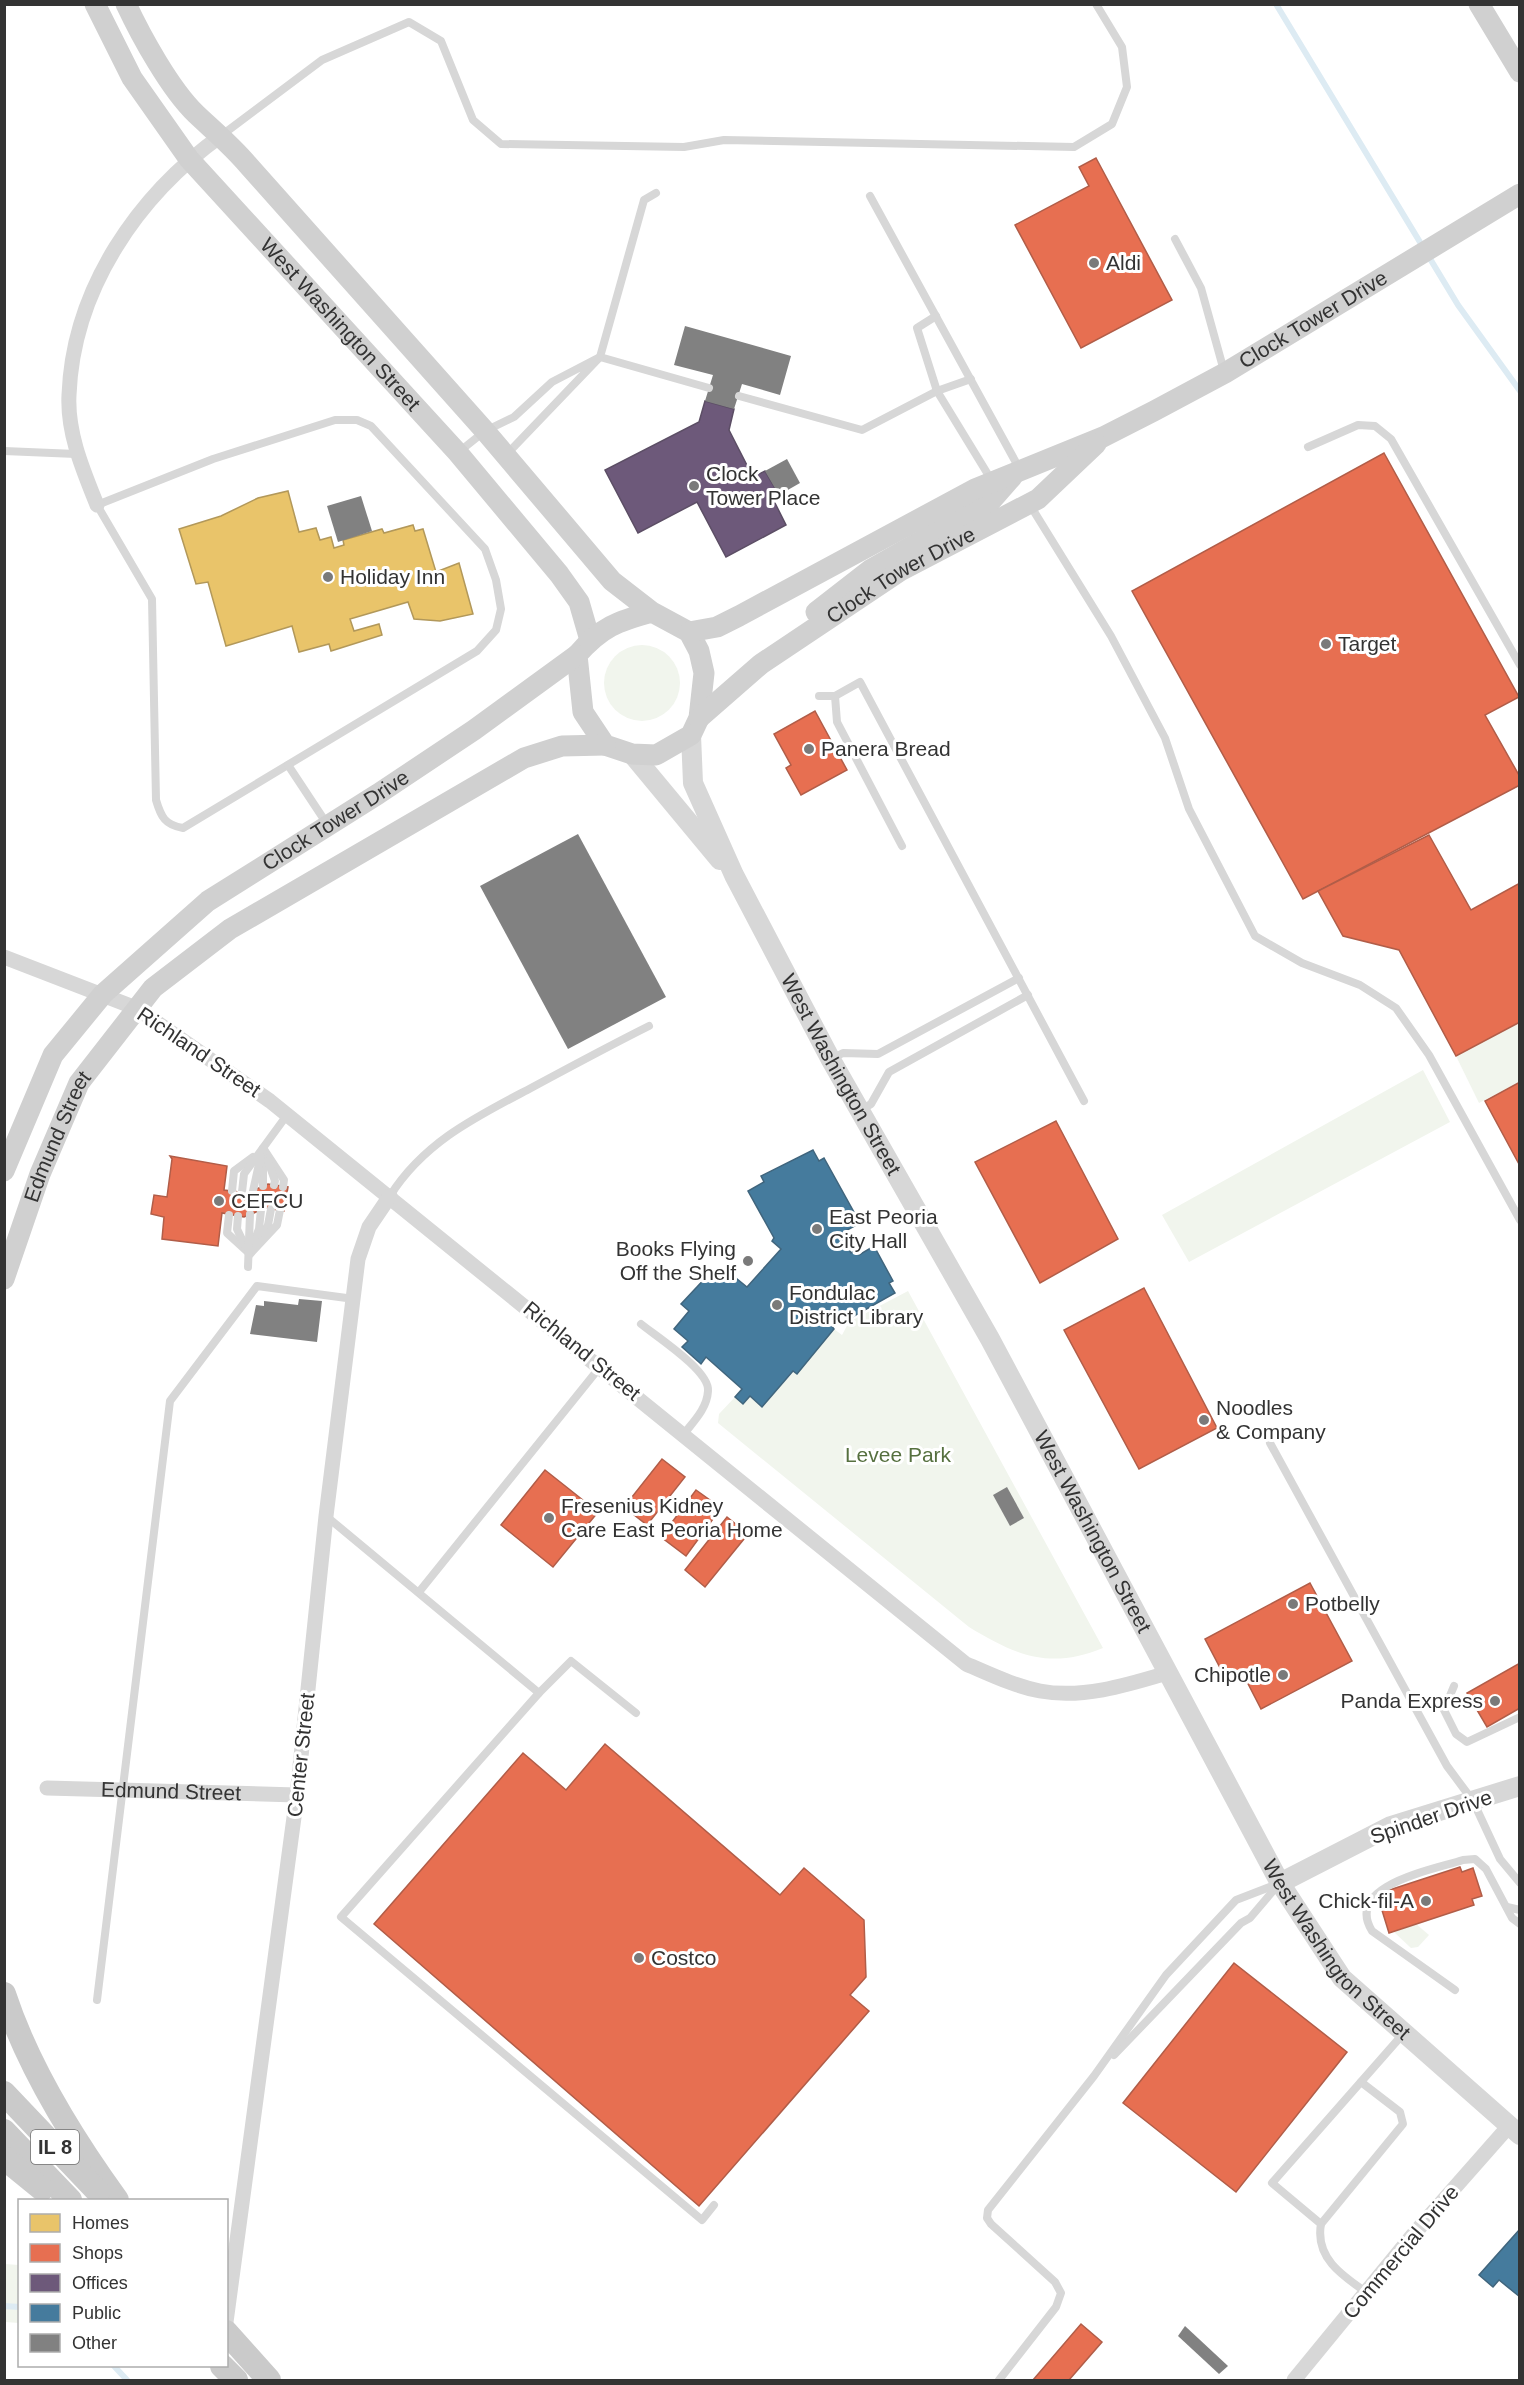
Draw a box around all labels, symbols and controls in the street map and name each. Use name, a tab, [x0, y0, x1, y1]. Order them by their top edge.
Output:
street label: West Washington Street	[256, 233, 425, 415]
place label: Aldi	[1106, 251, 1141, 274]
marker: Aldi	[1087, 256, 1101, 270]
street label: Clock Tower Drive	[1235, 265, 1391, 373]
place label: Clock Tower Place	[706, 462, 820, 509]
marker: Clock Tower Place	[687, 479, 701, 493]
street label: Clock Tower Drive	[822, 522, 979, 628]
place label: Holiday Inn	[340, 565, 445, 588]
marker: Holiday Inn	[321, 570, 335, 584]
place label: Target	[1338, 632, 1397, 655]
marker: Target	[1319, 637, 1333, 651]
place label: Panera Bread	[821, 737, 951, 760]
marker: Panera Bread	[802, 742, 816, 756]
street label: Clock Tower Drive	[258, 765, 413, 875]
street label: West Washington Street	[777, 970, 906, 1179]
street label: Richland Street	[133, 1002, 265, 1101]
street label: Edmund Street	[19, 1066, 95, 1205]
place label: CEFCU	[231, 1189, 303, 1212]
marker: CEFCU	[212, 1194, 226, 1208]
place label: East Peoria City Hall	[829, 1205, 938, 1252]
marker: East Peoria City Hall	[810, 1222, 824, 1236]
place label: Books Flying Off the Shelf	[616, 1237, 736, 1284]
marker: Books Flying Off the Shelf	[741, 1254, 755, 1268]
place label: Fondulac District Library	[789, 1281, 924, 1328]
street label: Richland Street	[519, 1296, 645, 1405]
marker: Fondulac District Library	[770, 1298, 784, 1312]
place label: Noodles & Company	[1216, 1396, 1326, 1443]
marker: Noodles & Company	[1197, 1413, 1211, 1427]
street label: West Washington Street	[1030, 1426, 1156, 1636]
park label: Levee Park	[845, 1443, 952, 1466]
place label: Fresenius Kidney Care East Peoria Home	[561, 1494, 783, 1541]
marker: Fresenius Kidney Care East Peoria Home	[542, 1511, 556, 1525]
place label: Potbelly	[1305, 1592, 1380, 1615]
marker: Potbelly	[1286, 1597, 1300, 1611]
place label: Chipotle	[1194, 1663, 1271, 1686]
marker: Chipotle	[1276, 1668, 1290, 1682]
place label: Panda Express	[1341, 1689, 1483, 1712]
street label: Center Street	[283, 1691, 318, 1818]
marker: Panda Express	[1488, 1694, 1502, 1708]
street label: Edmund Street	[101, 1778, 242, 1804]
street label: Spinder Drive	[1367, 1785, 1495, 1848]
street label: West Washington Street	[1259, 1855, 1415, 2044]
place label: Chick-fil-A	[1318, 1889, 1414, 1912]
marker: Chick-fil-A	[1419, 1894, 1433, 1908]
place label: Costco	[651, 1946, 716, 1969]
marker: Costco	[632, 1951, 646, 1965]
road number: IL 8	[31, 2130, 79, 2164]
street label: Commercial Drive	[1338, 2180, 1463, 2323]
legend	[18, 2199, 228, 2367]
text: Homes	[72, 2213, 129, 2233]
text: Shops	[72, 2243, 123, 2263]
text: Offices	[72, 2273, 128, 2293]
text: Public	[72, 2303, 121, 2323]
text: Other	[72, 2333, 117, 2353]

